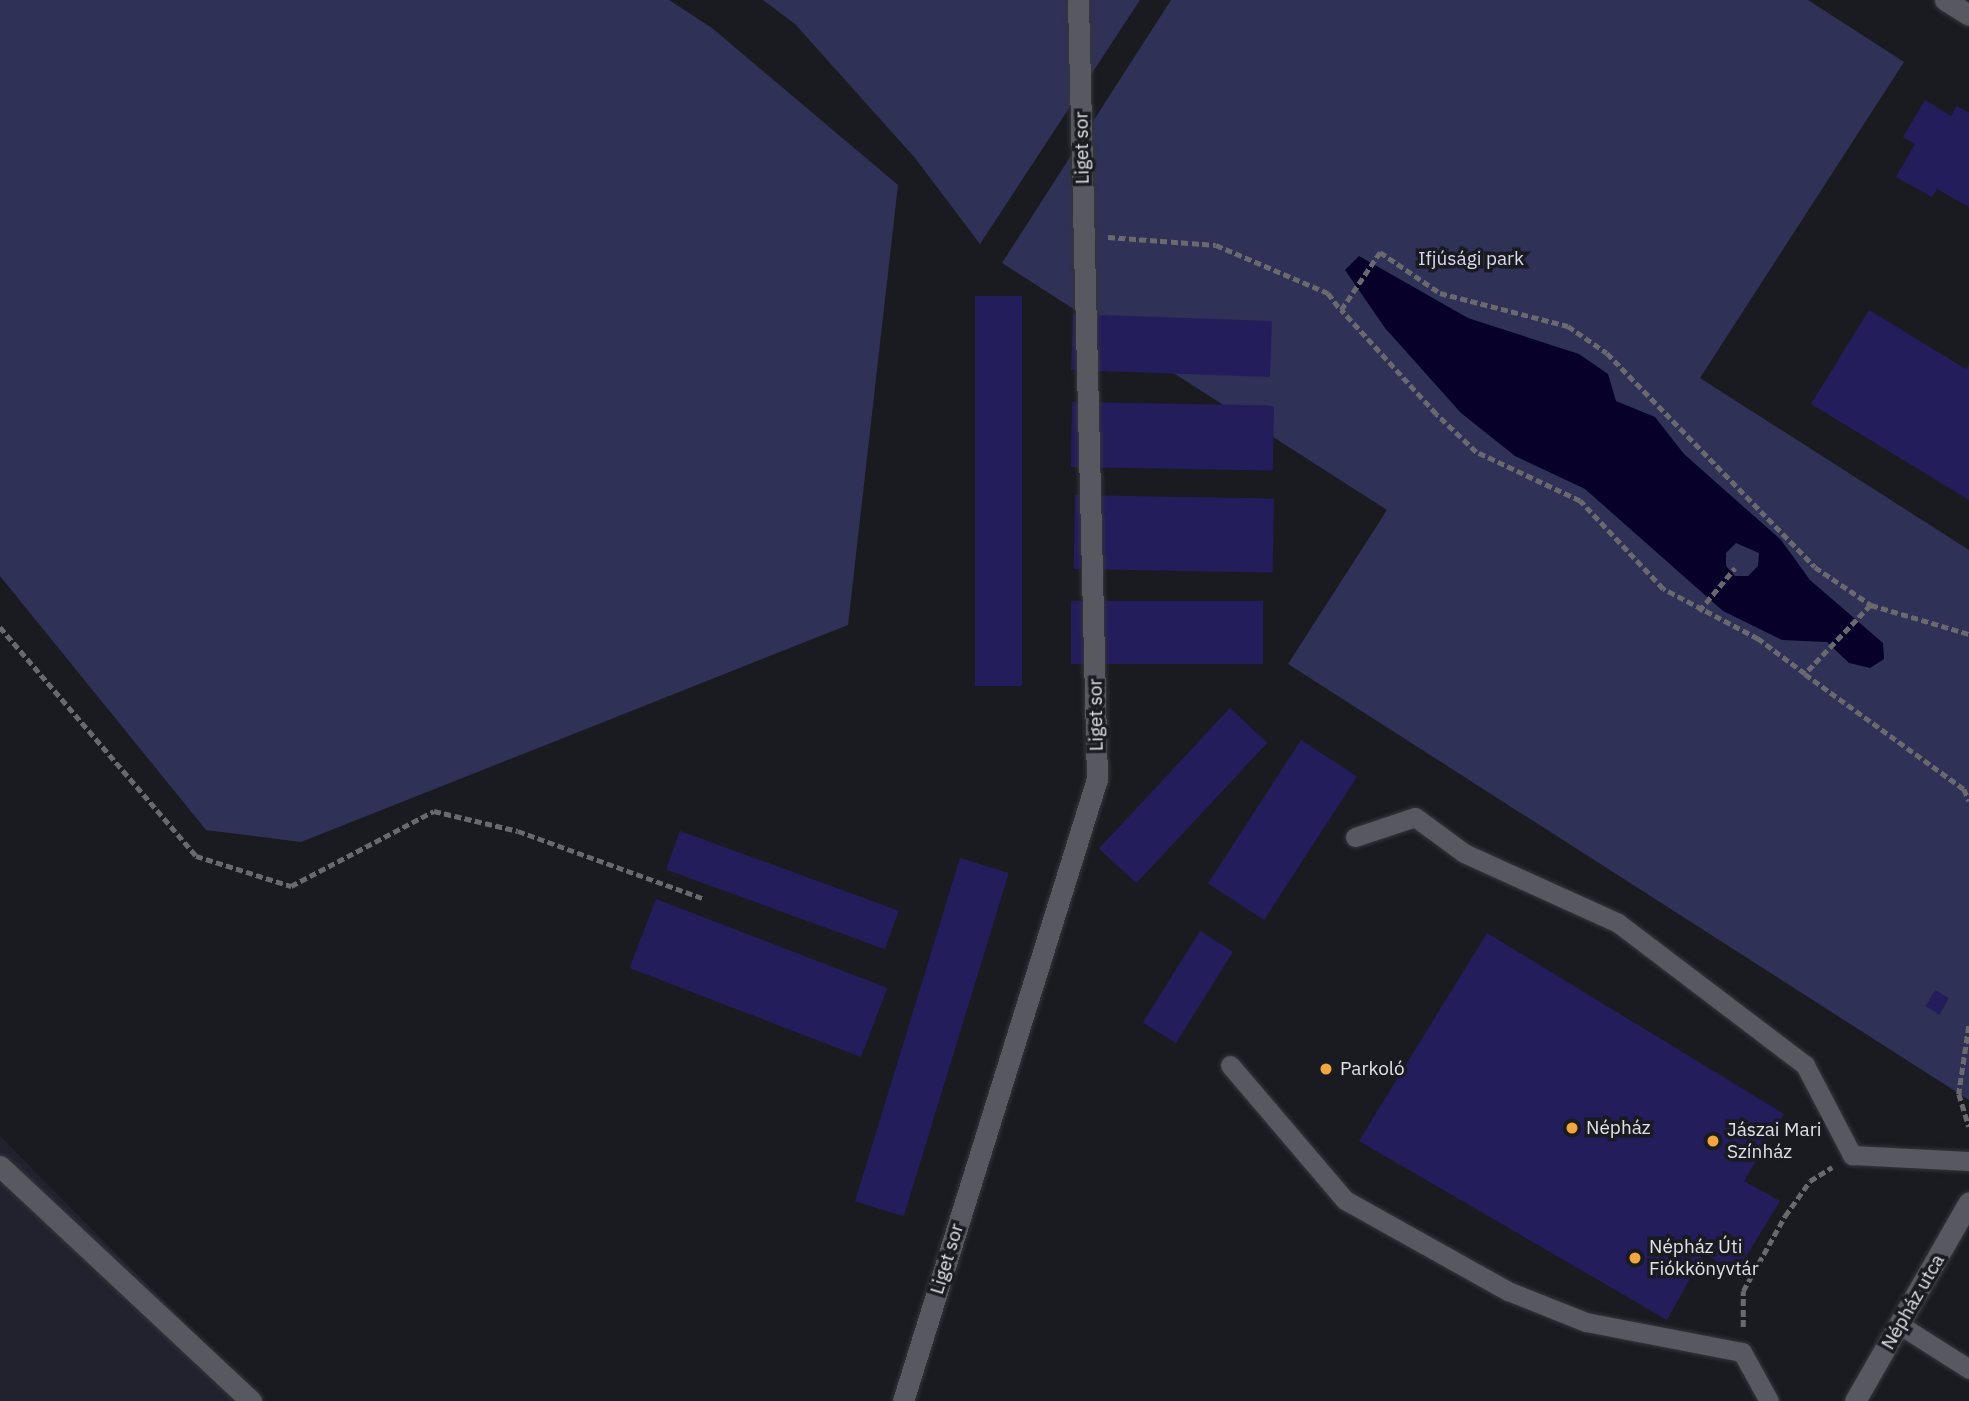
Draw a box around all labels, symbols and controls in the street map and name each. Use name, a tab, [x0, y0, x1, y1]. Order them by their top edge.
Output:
street label: Liget sor	[1070, 111, 1094, 185]
park label: Ifjúsági park	[1418, 248, 1524, 270]
street label: Liget sor	[1084, 678, 1108, 752]
place label: Parkoló	[1340, 1058, 1405, 1080]
marker: Parkoló	[1318, 1061, 1334, 1077]
place label: Népház	[1586, 1117, 1651, 1139]
place label: Jászai Mari Színház	[1727, 1119, 1821, 1163]
marker: Népház	[1564, 1120, 1580, 1136]
marker: Jászai Mari Színház	[1705, 1133, 1721, 1149]
street label: Liget sor	[925, 1221, 969, 1297]
place label: Népház Úti Fiókkönyvtár	[1649, 1236, 1759, 1280]
marker: Népház Úti Fiókkönyvtár	[1627, 1250, 1643, 1266]
street label: Népház utca	[1877, 1250, 1949, 1354]

